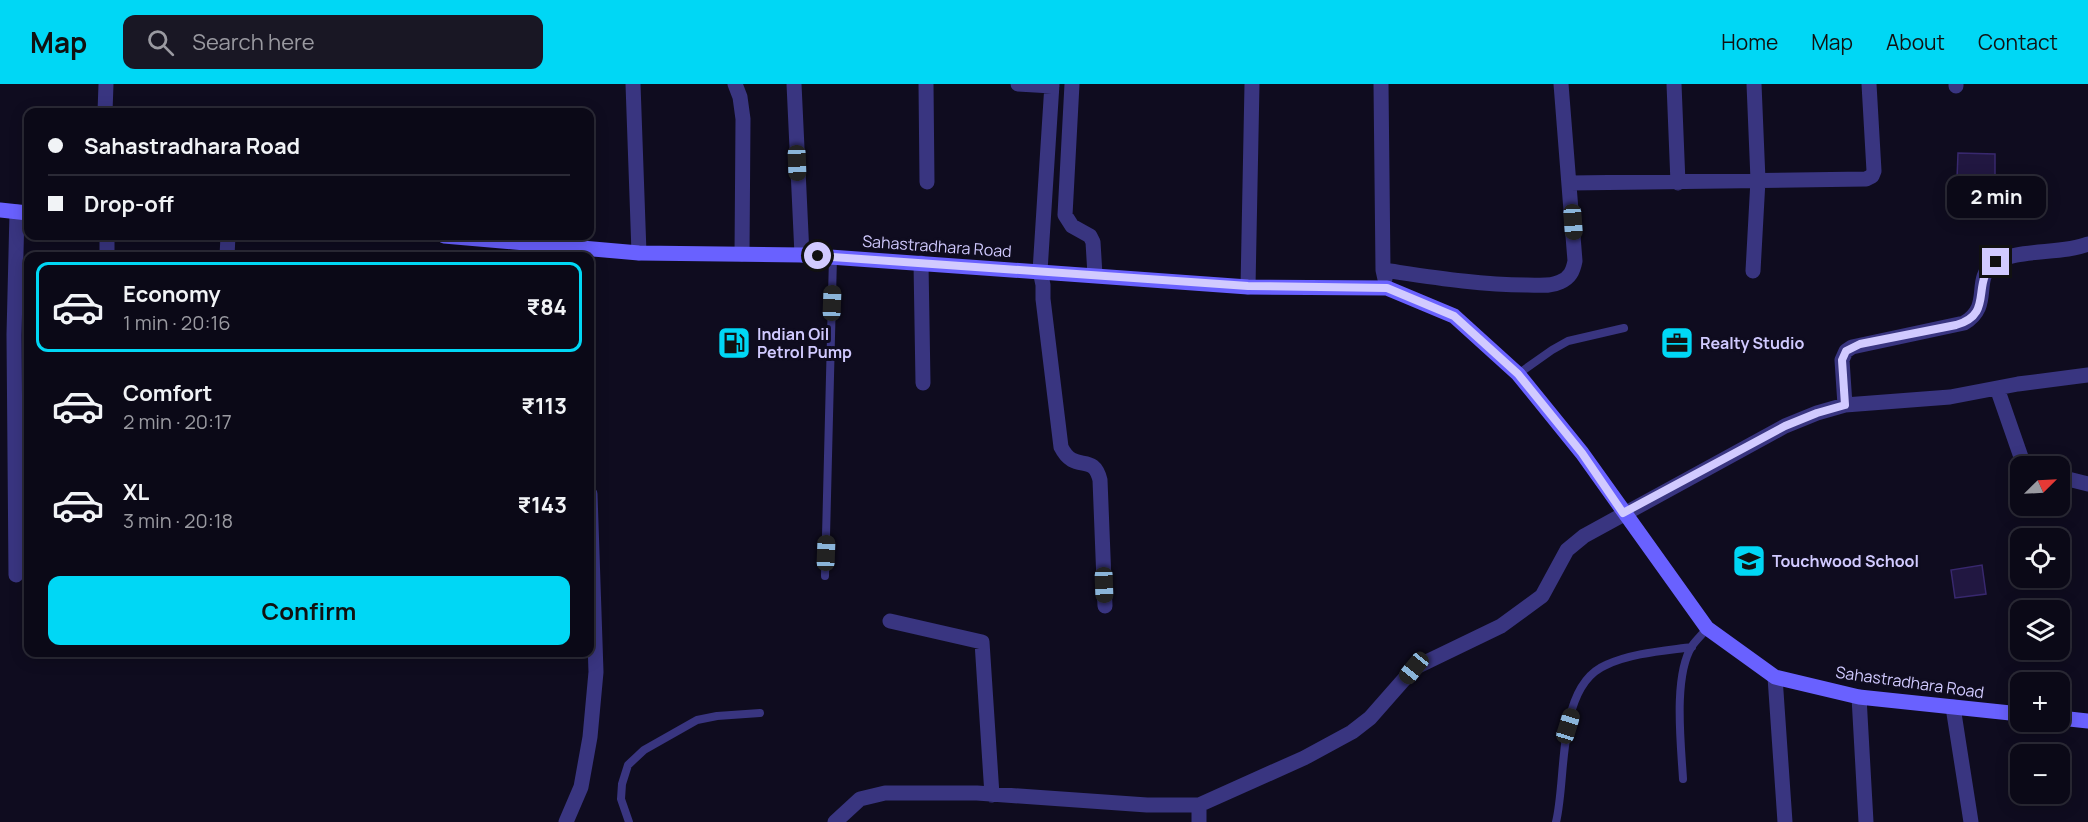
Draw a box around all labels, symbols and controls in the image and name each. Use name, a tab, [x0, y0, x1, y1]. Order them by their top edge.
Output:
search box	[123, 15, 543, 69]
text: Map	[30, 23, 87, 61]
icon: search	[144, 26, 177, 59]
text: Search here	[192, 27, 315, 57]
text: Home	[1721, 28, 1778, 56]
text: Map	[1811, 28, 1853, 56]
text: About	[1886, 28, 1945, 56]
text: Contact	[1978, 28, 2058, 56]
text: Sahastradhara Road	[84, 131, 300, 161]
car	[787, 145, 807, 181]
callout: 2 min	[1946, 175, 2046, 217]
text: 2 min	[1970, 183, 2023, 210]
text: Drop-off	[84, 189, 174, 219]
car	[1563, 203, 1583, 241]
street label: Sahastradhara Road	[862, 230, 1012, 262]
route start	[804, 242, 831, 269]
route end	[1982, 248, 2009, 275]
text: Economy	[123, 279, 221, 309]
icon: car	[51, 280, 105, 334]
car	[822, 285, 842, 321]
text: ₹84	[527, 292, 567, 322]
text: 1 min · 20:16	[123, 309, 231, 336]
place label: Indian Oil Petrol Pump	[757, 323, 852, 363]
fuel station icon: Indian Oil Petrol Pump	[716, 325, 752, 361]
office icon: Realty Studio	[1659, 325, 1695, 361]
place label: Realty Studio	[1700, 332, 1804, 354]
text: Comfort	[123, 378, 212, 408]
icon: car	[51, 379, 105, 433]
text: ₹113	[521, 391, 567, 421]
text: 2 min · 20:17	[123, 408, 232, 435]
north arrow	[2010, 456, 2070, 516]
map controls	[2010, 456, 2070, 804]
text: XL	[123, 477, 149, 507]
icon: car	[51, 478, 105, 532]
text: ₹143	[518, 490, 567, 520]
text: 3 min · 20:18	[123, 507, 233, 534]
button: locate	[2010, 528, 2070, 588]
car	[816, 535, 836, 571]
school or university icon: Touchwood School	[1731, 543, 1767, 579]
place label: Touchwood School	[1772, 550, 1919, 572]
car	[1094, 567, 1114, 603]
button: Confirm	[48, 576, 570, 645]
button: layers	[2010, 600, 2070, 660]
car	[1396, 648, 1432, 688]
street label: Sahastradhara Road	[1834, 661, 1986, 703]
button: +	[2010, 672, 2070, 732]
car	[1554, 706, 1582, 746]
button: −	[2010, 744, 2070, 804]

